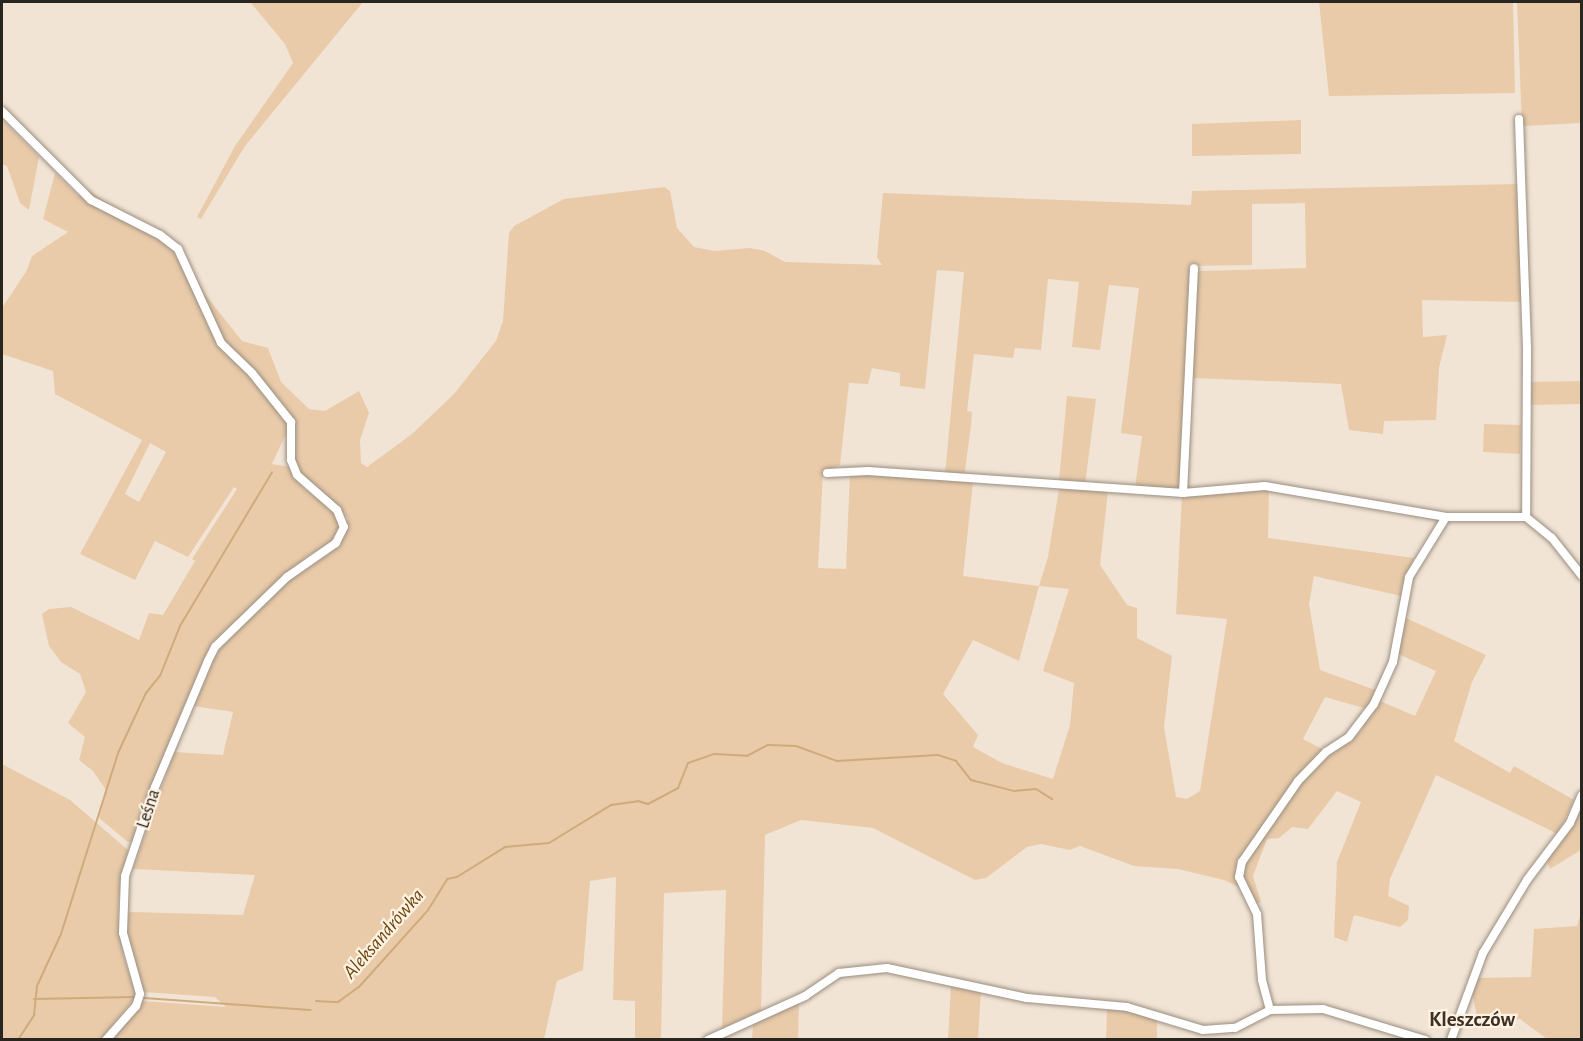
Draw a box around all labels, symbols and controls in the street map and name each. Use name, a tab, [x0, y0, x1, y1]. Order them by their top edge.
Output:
street label: Leśna	[133, 787, 165, 831]
water label: Aleksandrówka	[338, 884, 430, 984]
district label: Kleszczów	[1429, 1007, 1515, 1033]

